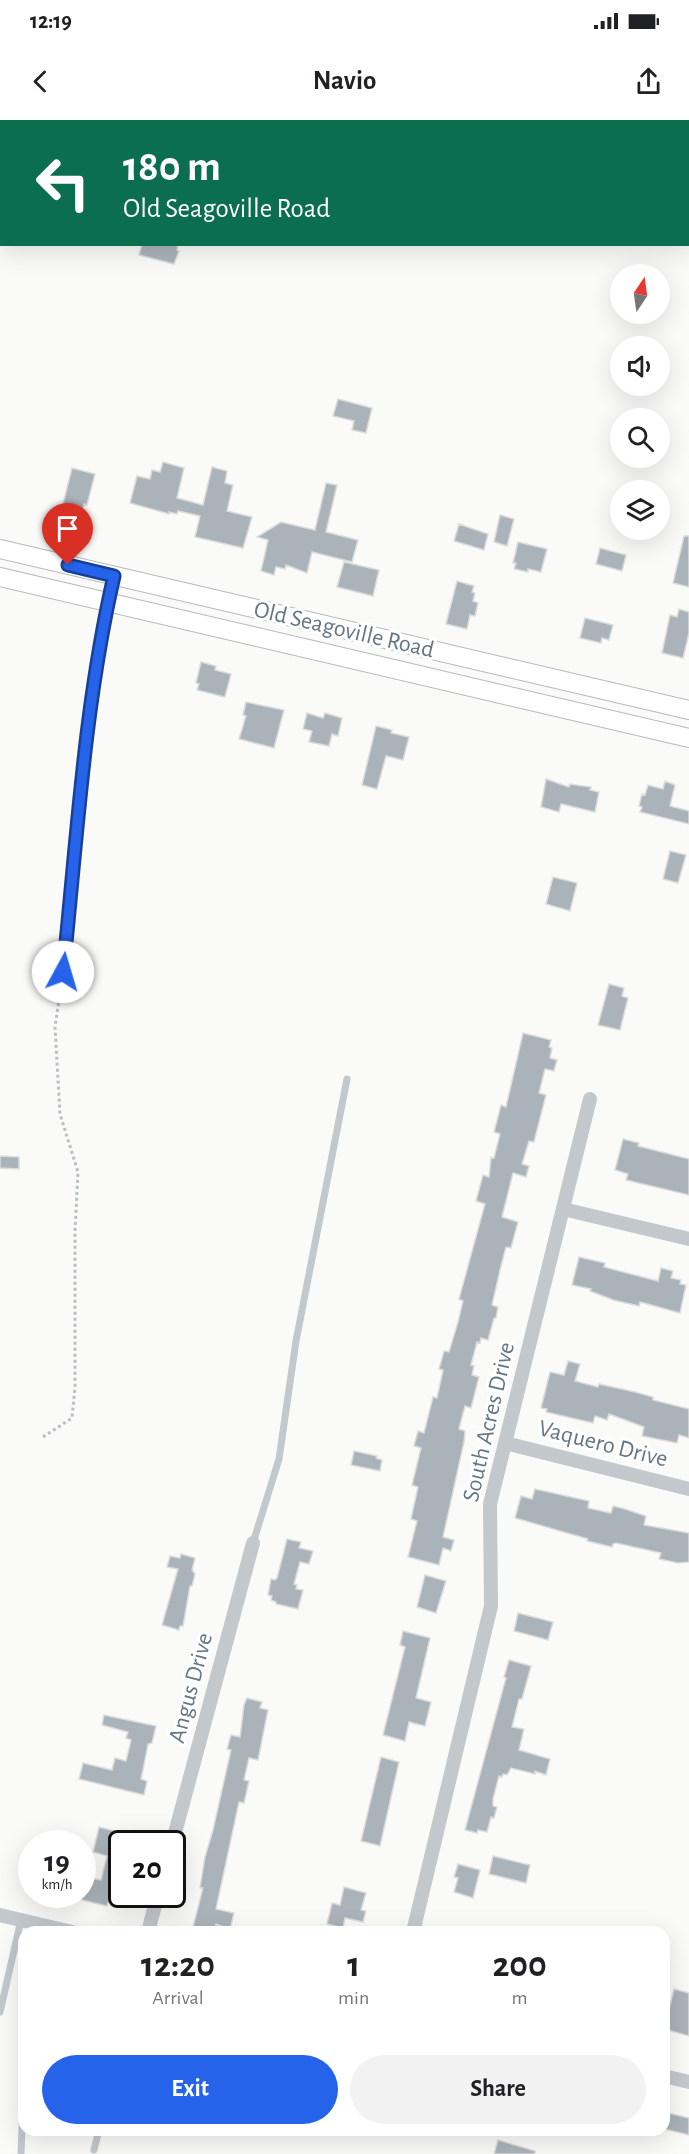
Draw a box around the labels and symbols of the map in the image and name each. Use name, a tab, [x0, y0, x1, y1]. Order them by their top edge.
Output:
north arrow	[610, 264, 670, 324]
pin	[42, 503, 93, 565]
street label: Old Seagoville Road	[252, 598, 436, 662]
position arrow	[31, 940, 95, 1004]
street label: South Acres Drive	[459, 1340, 519, 1504]
street label: Vaquero Drive	[536, 1416, 670, 1472]
street label: Angus Drive	[165, 1630, 217, 1746]
speed limit sign: 20	[108, 1830, 186, 1908]

